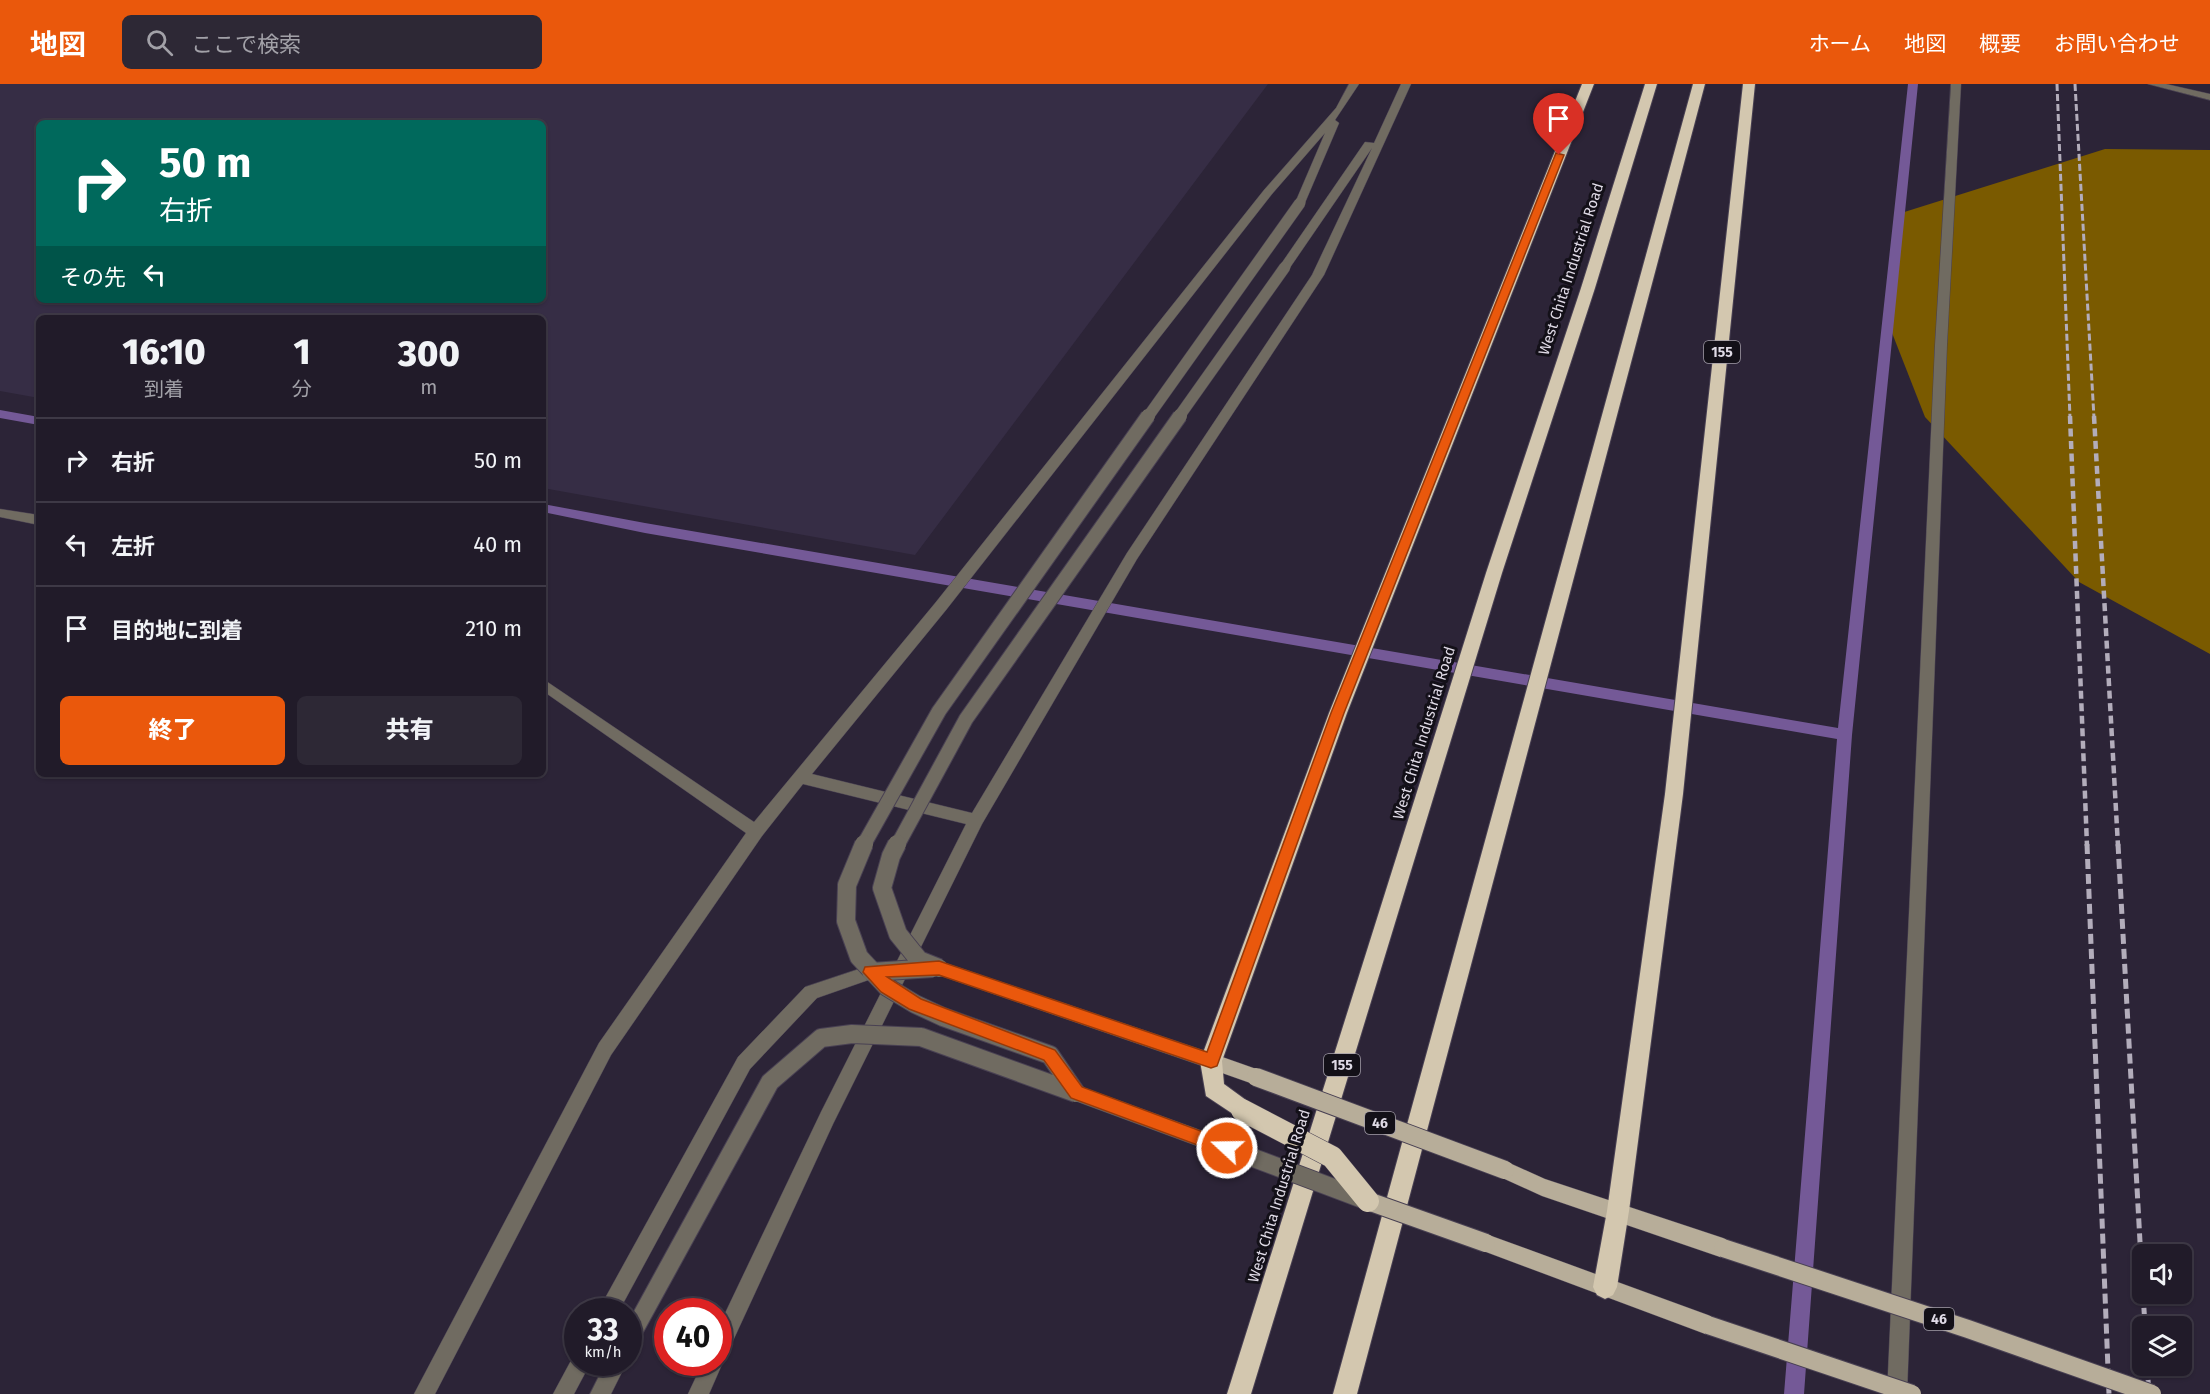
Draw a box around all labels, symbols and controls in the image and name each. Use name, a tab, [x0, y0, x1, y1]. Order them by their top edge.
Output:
search box	[122, 15, 542, 69]
icon: search	[143, 26, 176, 59]
text: 地図	[30, 28, 86, 61]
text: ここで検索	[191, 31, 301, 58]
text: ホーム	[1809, 31, 1871, 57]
text: 地図	[1904, 31, 1946, 57]
text: 概要	[1979, 31, 2021, 57]
text: お問い合わせ	[2054, 31, 2180, 57]
pin	[1533, 93, 1584, 155]
icon: arrive	[1542, 102, 1575, 135]
text: 50 m	[159, 138, 252, 188]
icon: right	[60, 144, 138, 222]
street label: West Chita Industrial Road	[1535, 181, 1607, 357]
text: 右折	[159, 195, 213, 227]
icon: left	[138, 258, 171, 291]
text: その先	[60, 264, 126, 291]
text: 16:10	[122, 330, 206, 374]
text: 1	[293, 330, 310, 374]
text: 300	[398, 332, 460, 376]
road number: 155	[1704, 341, 1740, 363]
text: m	[420, 375, 438, 399]
text: 到着	[144, 377, 184, 401]
text: 分	[292, 377, 312, 401]
icon: right	[60, 444, 93, 477]
text: 50 m	[474, 447, 522, 474]
text: 右折	[111, 449, 155, 476]
icon: left	[60, 528, 93, 561]
text: 40 m	[473, 531, 522, 558]
text: 左折	[111, 533, 155, 560]
icon: arrive	[60, 612, 93, 645]
text: 210 m	[465, 615, 522, 642]
text: 目的地に到着	[111, 617, 243, 644]
street label: West Chita Industrial Road	[1389, 644, 1459, 822]
button: 終了	[60, 696, 285, 765]
button: 共有	[297, 696, 522, 765]
road number: 155	[1324, 1054, 1360, 1076]
street label: West Chita Industrial Road	[1244, 1107, 1314, 1285]
road number: 46	[1365, 1112, 1395, 1134]
position arrow	[1195, 1116, 1259, 1180]
map controls	[2132, 1244, 2192, 1376]
button: sound	[2132, 1244, 2192, 1304]
speed limit sign: 40	[654, 1298, 732, 1376]
road number: 46	[1924, 1308, 1954, 1330]
text: 33	[587, 1312, 619, 1348]
button: layers	[2132, 1316, 2192, 1376]
text: km/h	[584, 1343, 622, 1361]

